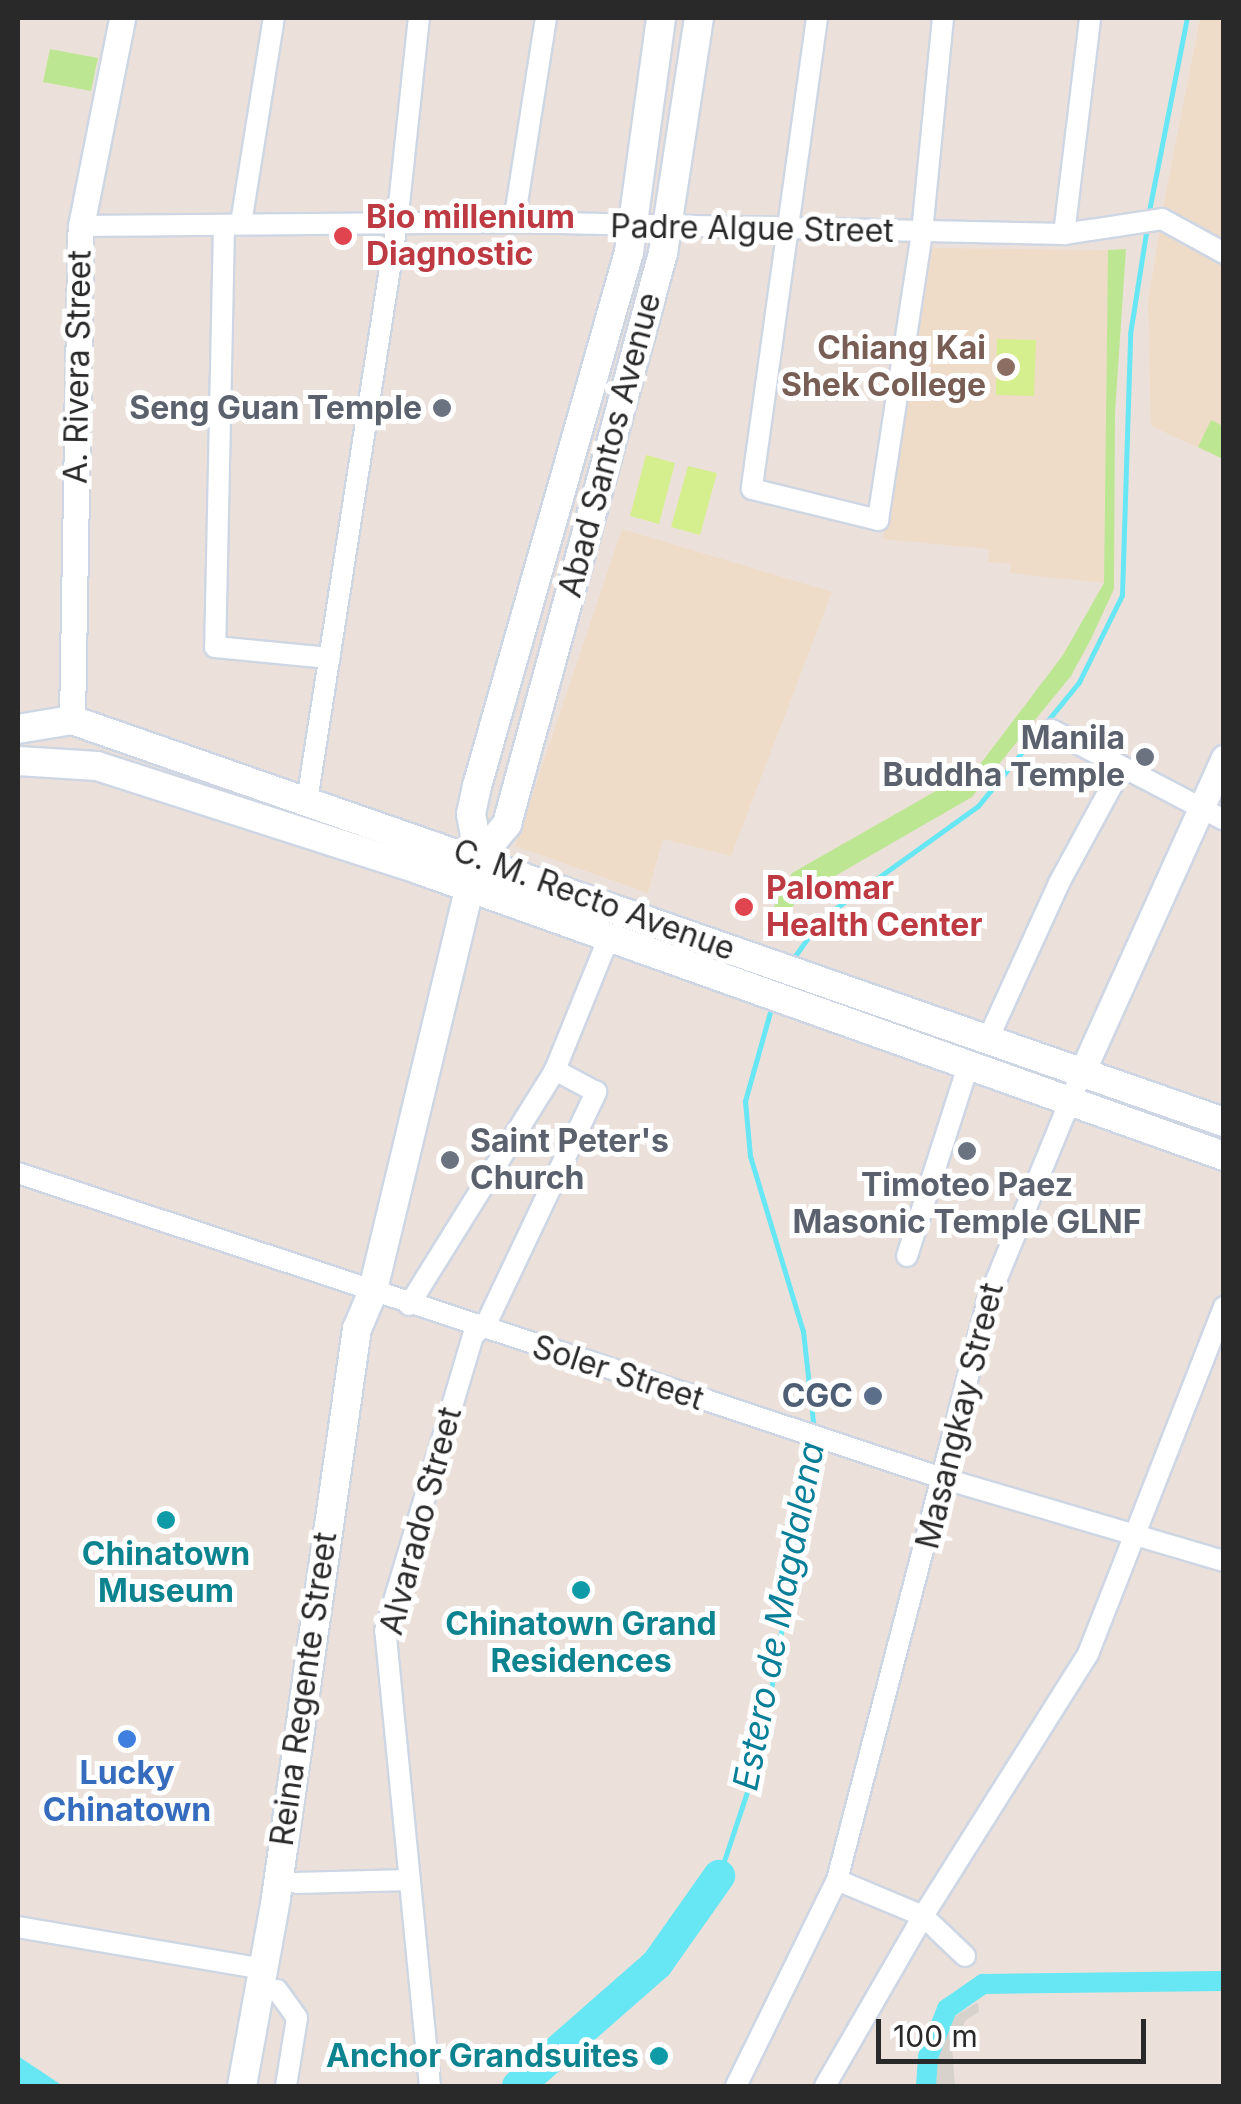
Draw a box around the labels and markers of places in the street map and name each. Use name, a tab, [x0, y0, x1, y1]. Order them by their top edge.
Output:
place label: Bio millenium Diagnostic	[366, 199, 575, 274]
marker: Bio millenium Diagnostic	[330, 223, 356, 249]
place label: Chiang Kai Shek College	[781, 330, 986, 405]
marker: Chiang Kai Shek College	[995, 356, 1017, 378]
place label: Seng Guan Temple	[129, 389, 422, 427]
marker: Seng Guan Temple	[431, 397, 453, 419]
place label: Manila Buddha Temple	[882, 720, 1125, 795]
marker: Manila Buddha Temple	[1134, 746, 1156, 768]
place label: Palomar Health Center	[766, 870, 982, 945]
marker: Palomar Health Center	[731, 894, 757, 920]
place label: Saint Peter's Church	[470, 1123, 669, 1198]
marker: Timoteo Paez Masonic Temple GLNF	[956, 1140, 978, 1162]
marker: Saint Peter's Church	[439, 1149, 461, 1171]
place label: Timoteo Paez Masonic Temple GLNF	[793, 1167, 1141, 1242]
place label: CGC	[782, 1377, 853, 1415]
marker: CGC	[862, 1385, 884, 1407]
marker: Chinatown Museum	[155, 1509, 177, 1531]
place label: Chinatown Museum	[82, 1536, 250, 1611]
marker: Chinatown Grand Residences	[570, 1579, 592, 1601]
place label: Chinatown Grand Residences	[445, 1606, 717, 1681]
marker: Lucky Chinatown	[116, 1728, 138, 1750]
place label: Lucky Chinatown	[43, 1755, 211, 1830]
place label: Anchor Grandsuites	[326, 2037, 639, 2075]
marker: Anchor Grandsuites	[648, 2045, 670, 2067]

